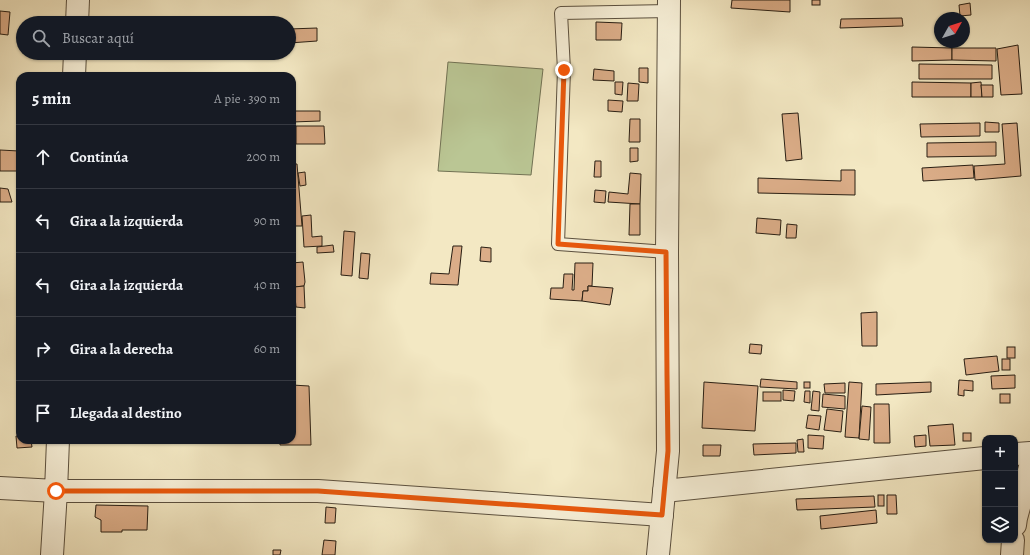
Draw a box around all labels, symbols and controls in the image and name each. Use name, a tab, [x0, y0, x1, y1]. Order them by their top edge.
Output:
north arrow	[934, 12, 970, 48]
search box	[16, 16, 296, 60]
icon: search	[30, 27, 52, 49]
text: Buscar aquí	[62, 28, 134, 48]
route end	[555, 61, 573, 79]
text: 5 min	[32, 87, 71, 110]
text: A pie · 390 m	[214, 90, 280, 107]
icon: ahead	[32, 146, 54, 168]
text: Continúa	[70, 147, 128, 167]
text: 200 m	[247, 148, 280, 165]
icon: left	[32, 210, 54, 232]
text: Gira a la izquierda	[70, 211, 183, 231]
text: 90 m	[254, 212, 280, 229]
icon: left	[32, 274, 54, 296]
text: Gira a la izquierda	[70, 275, 183, 295]
text: 40 m	[254, 276, 280, 293]
icon: right	[32, 338, 54, 360]
text: Gira a la derecha	[70, 339, 173, 359]
text: 60 m	[254, 340, 280, 357]
icon: arrive	[32, 402, 54, 424]
text: Llegada al destino	[70, 403, 182, 423]
map controls	[982, 435, 1018, 543]
button: +	[982, 435, 1018, 471]
button: −	[982, 471, 1018, 507]
route start	[47, 482, 65, 500]
button: layers	[982, 507, 1018, 543]

